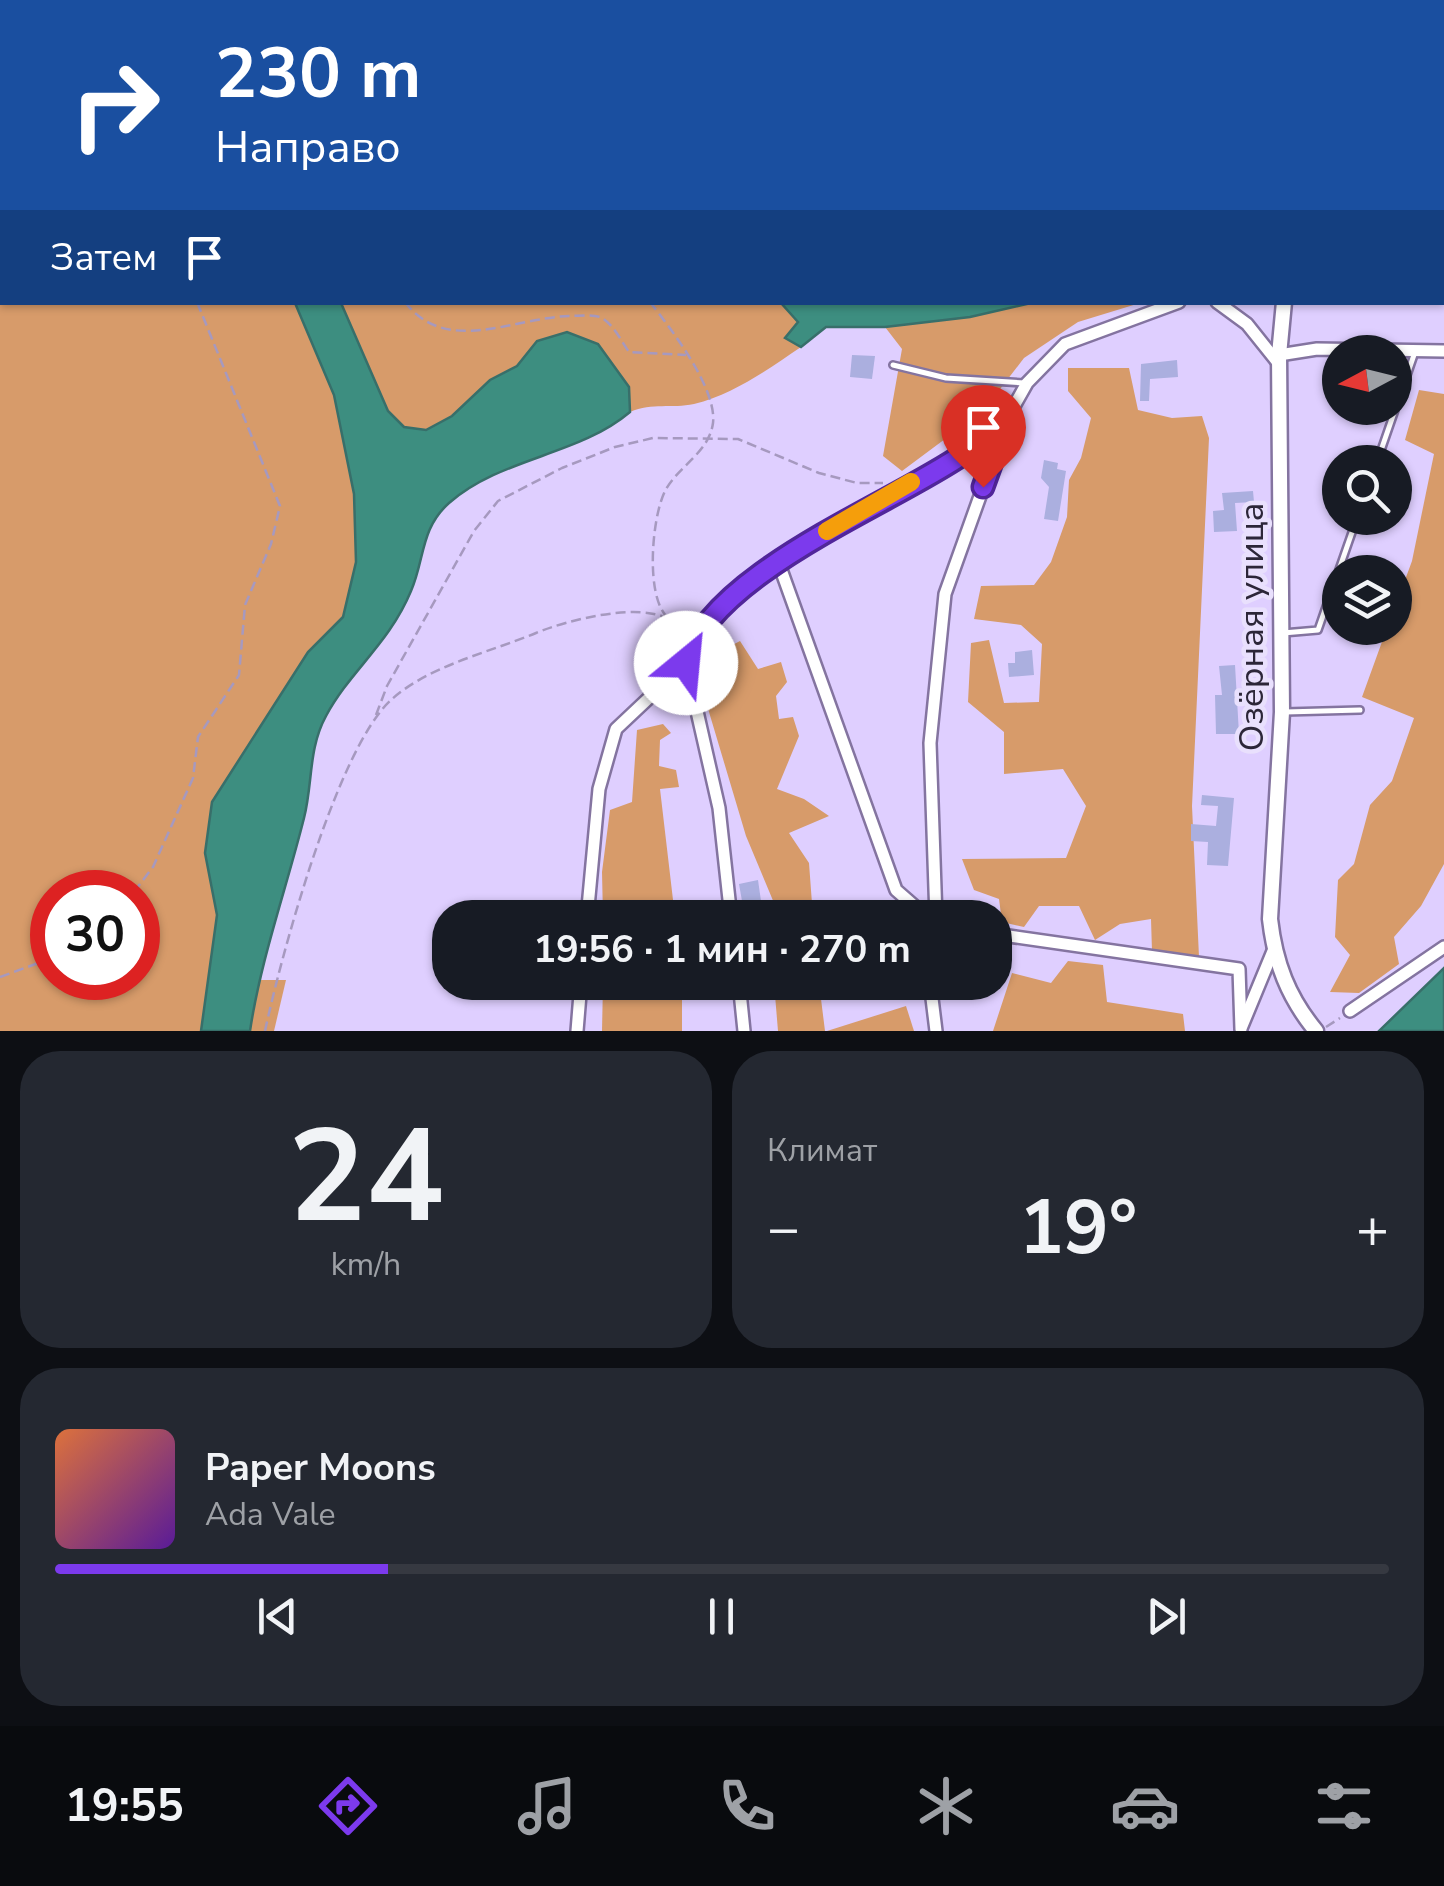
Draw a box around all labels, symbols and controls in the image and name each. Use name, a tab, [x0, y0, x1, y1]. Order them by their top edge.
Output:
text: 230 m	[215, 26, 421, 122]
icon: right	[50, 40, 180, 170]
text: Направо	[215, 117, 401, 178]
icon: arrive	[177, 230, 232, 285]
text: Затем	[50, 232, 157, 283]
north arrow	[1322, 335, 1412, 425]
map controls	[1322, 335, 1412, 645]
pin	[941, 385, 1026, 488]
icon: arrive	[956, 400, 1011, 455]
button: search	[1322, 445, 1412, 535]
street label: Озёрная улица	[1228, 503, 1275, 751]
button: layers	[1322, 555, 1412, 645]
position arrow	[634, 611, 738, 715]
speed limit sign: 30	[30, 870, 160, 1000]
text: 19:56 · 1 мин · 270 m	[533, 924, 911, 975]
text: 24	[288, 1089, 444, 1266]
text: Климат	[767, 1129, 877, 1172]
text: 19°	[1019, 1177, 1137, 1279]
text: −	[767, 1191, 800, 1266]
text: +	[1356, 1191, 1389, 1266]
text: km/h	[331, 1243, 401, 1286]
text: Paper Moons	[205, 1442, 436, 1493]
text: Ada Vale	[205, 1493, 336, 1536]
icon: previous	[250, 1589, 305, 1644]
icon: pause	[694, 1589, 749, 1644]
icon: next	[1139, 1589, 1194, 1644]
icon: directions	[313, 1771, 383, 1841]
icon: music	[512, 1771, 582, 1841]
icon: phone	[712, 1771, 782, 1841]
icon: climate	[911, 1771, 981, 1841]
icon: car	[1110, 1771, 1180, 1841]
icon: filters	[1309, 1771, 1379, 1841]
text: 19:55	[65, 1776, 184, 1837]

